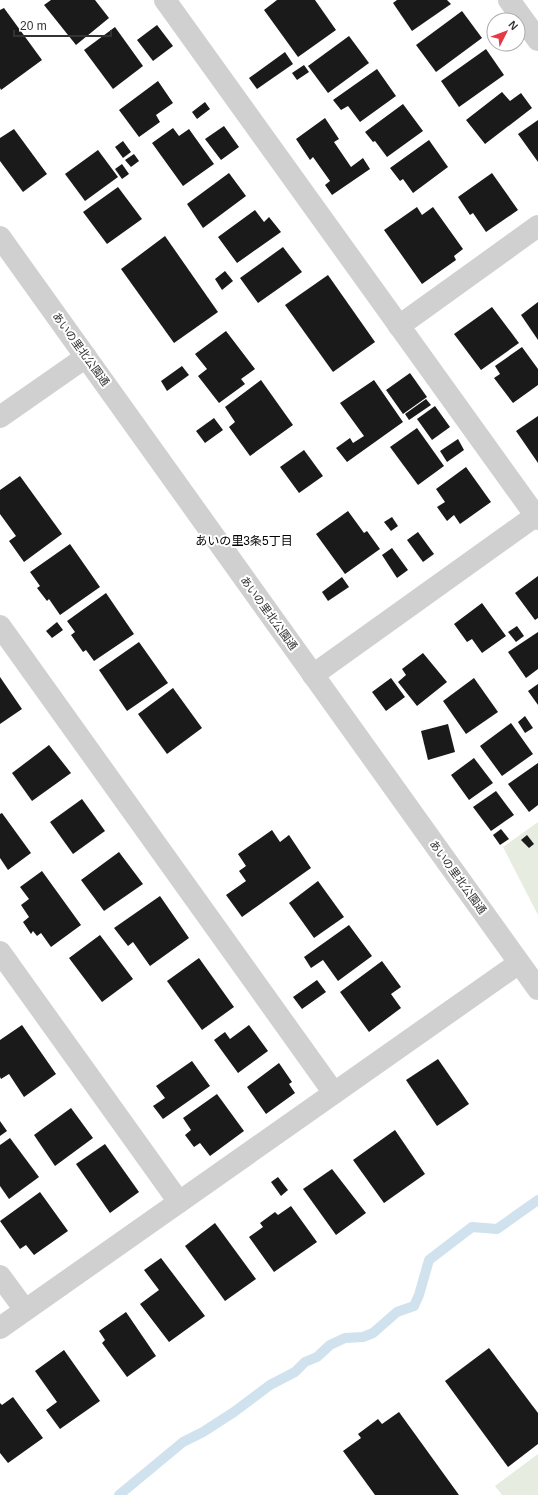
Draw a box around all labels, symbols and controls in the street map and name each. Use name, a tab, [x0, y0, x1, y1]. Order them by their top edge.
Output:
scale bar	[14, 12, 111, 38]
north arrow	[486, 12, 526, 52]
text: N	[506, 18, 521, 32]
text: 20 m	[20, 19, 47, 33]
street label: あいの里北公園通	[50, 310, 112, 388]
district label: あいの里3条5丁目	[195, 534, 293, 548]
street label: あいの里北公園通	[238, 574, 300, 652]
street label: あいの里北公園通	[427, 838, 489, 916]

